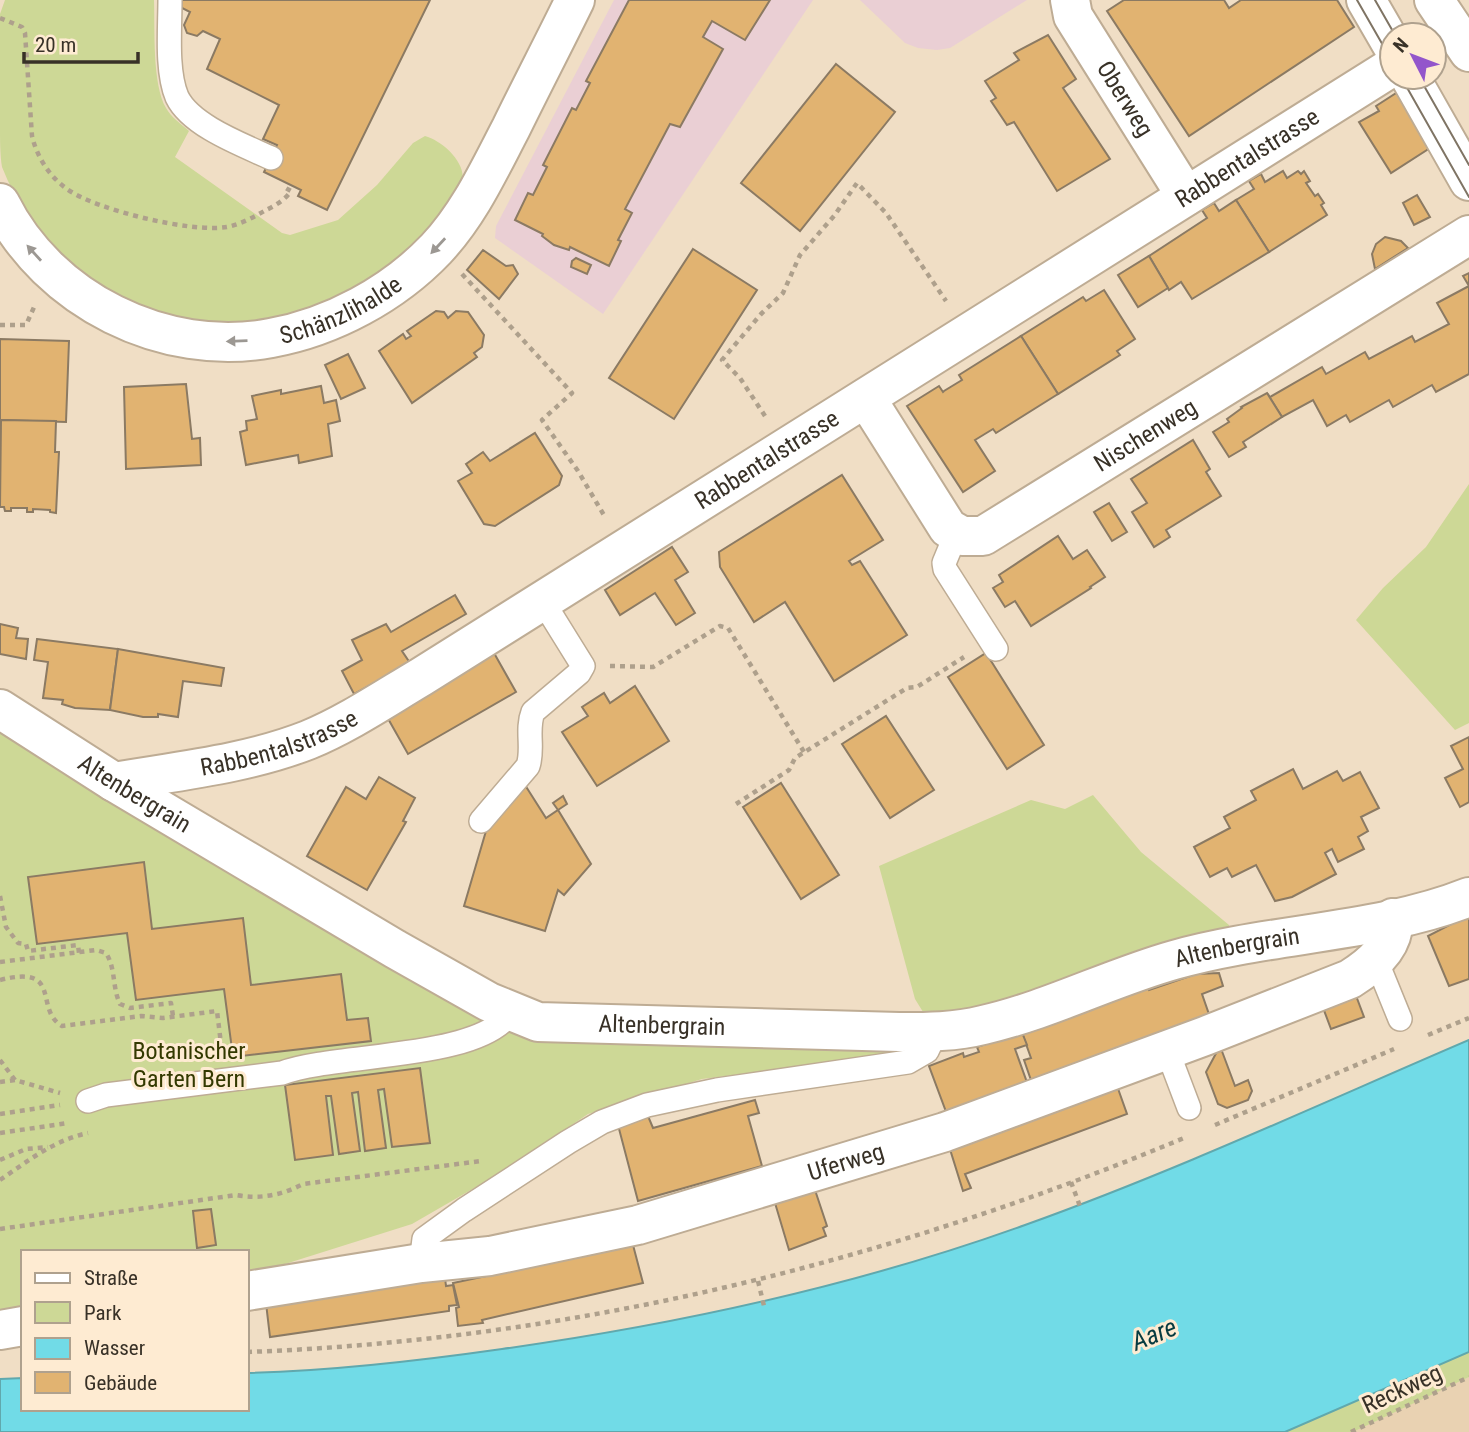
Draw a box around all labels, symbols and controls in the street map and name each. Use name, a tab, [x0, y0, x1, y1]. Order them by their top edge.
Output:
scale bar	[24, 21, 138, 65]
north arrow	[1378, 21, 1448, 91]
text: 20 m	[35, 33, 76, 57]
text: N	[1388, 33, 1413, 57]
street label: Oberweg	[1091, 56, 1159, 142]
street label: Rabbentalstrasse	[1170, 102, 1324, 214]
one-way arrow	[430, 237, 446, 254]
one-way arrow	[27, 245, 43, 262]
street label: Schänzlihalde	[277, 270, 407, 350]
one-way arrow	[226, 335, 248, 347]
street label: Nischenweg	[1089, 393, 1202, 478]
street label: Rabbentalstrasse	[690, 404, 844, 515]
street label: Rabbentalstrasse	[198, 704, 363, 782]
street label: Altenbergrain	[73, 749, 196, 839]
street label: Altenbergrain	[1171, 922, 1301, 973]
street label: Altenbergrain	[598, 1010, 726, 1041]
park label: Botanischer Garten Bern	[132, 1037, 246, 1093]
street label: Uferweg	[804, 1137, 887, 1187]
legend	[21, 1250, 248, 1411]
text: Straße	[84, 1266, 138, 1290]
text: Park	[84, 1301, 122, 1325]
water label: Aare	[1126, 1311, 1181, 1357]
text: Wasser	[84, 1336, 145, 1360]
street label: Reckweg	[1358, 1358, 1446, 1420]
text: Gebäude	[84, 1371, 157, 1395]

